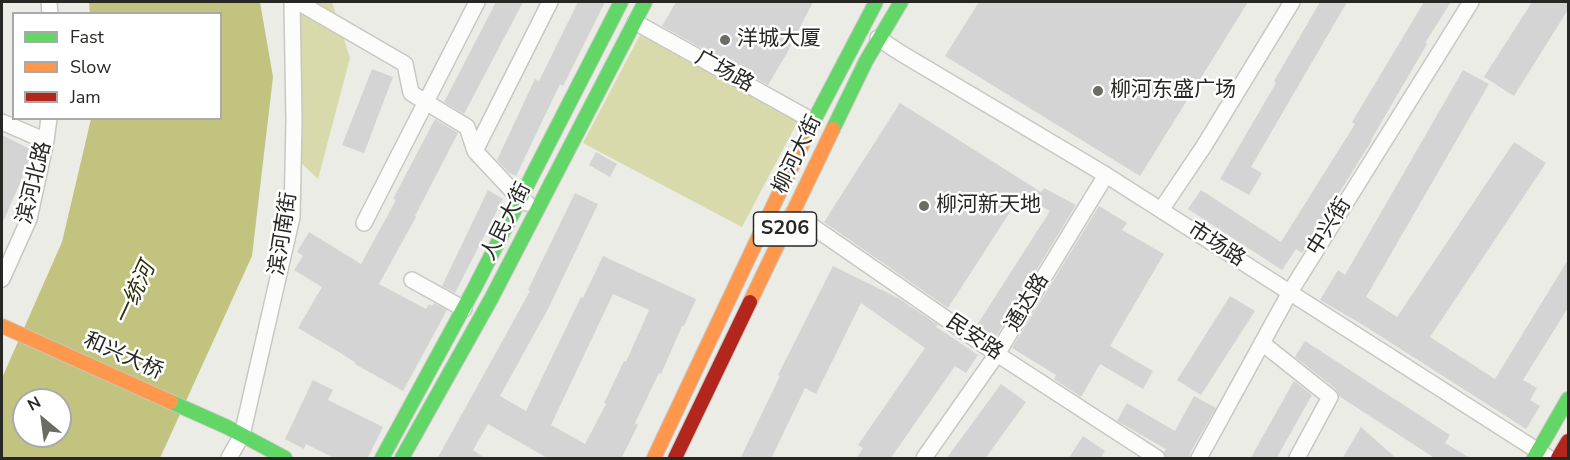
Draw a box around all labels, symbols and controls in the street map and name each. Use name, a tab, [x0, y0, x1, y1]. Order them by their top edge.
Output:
legend	[12, 12, 222, 120]
text: Fast	[70, 25, 104, 49]
place label: 洋城大厦	[737, 27, 821, 53]
marker: 洋城大厦	[718, 33, 732, 47]
street label: 广场路	[690, 46, 758, 98]
text: Slow	[70, 55, 111, 79]
place label: 柳河东盛广场	[1110, 78, 1236, 104]
marker: 柳河东盛广场	[1091, 84, 1105, 98]
text: Jam	[70, 85, 101, 109]
street label: 柳河大街	[768, 112, 828, 198]
street label: 滨河北路	[13, 139, 57, 227]
street label: 人民大街	[477, 179, 537, 265]
street label: 滨河南街	[265, 191, 303, 277]
place label: 柳河新天地	[936, 193, 1041, 219]
street label: 中兴街	[1303, 194, 1357, 260]
marker: 柳河新天地	[917, 199, 931, 213]
road number: S206	[754, 212, 816, 246]
street label: 市场路	[1183, 217, 1249, 273]
water label: 一统河	[110, 259, 162, 329]
street label: 通达路	[1001, 270, 1055, 336]
street label: 民安路	[941, 310, 1007, 366]
street label: 和兴大桥	[80, 328, 166, 386]
north arrow	[12, 388, 72, 448]
text: N	[24, 391, 45, 417]

